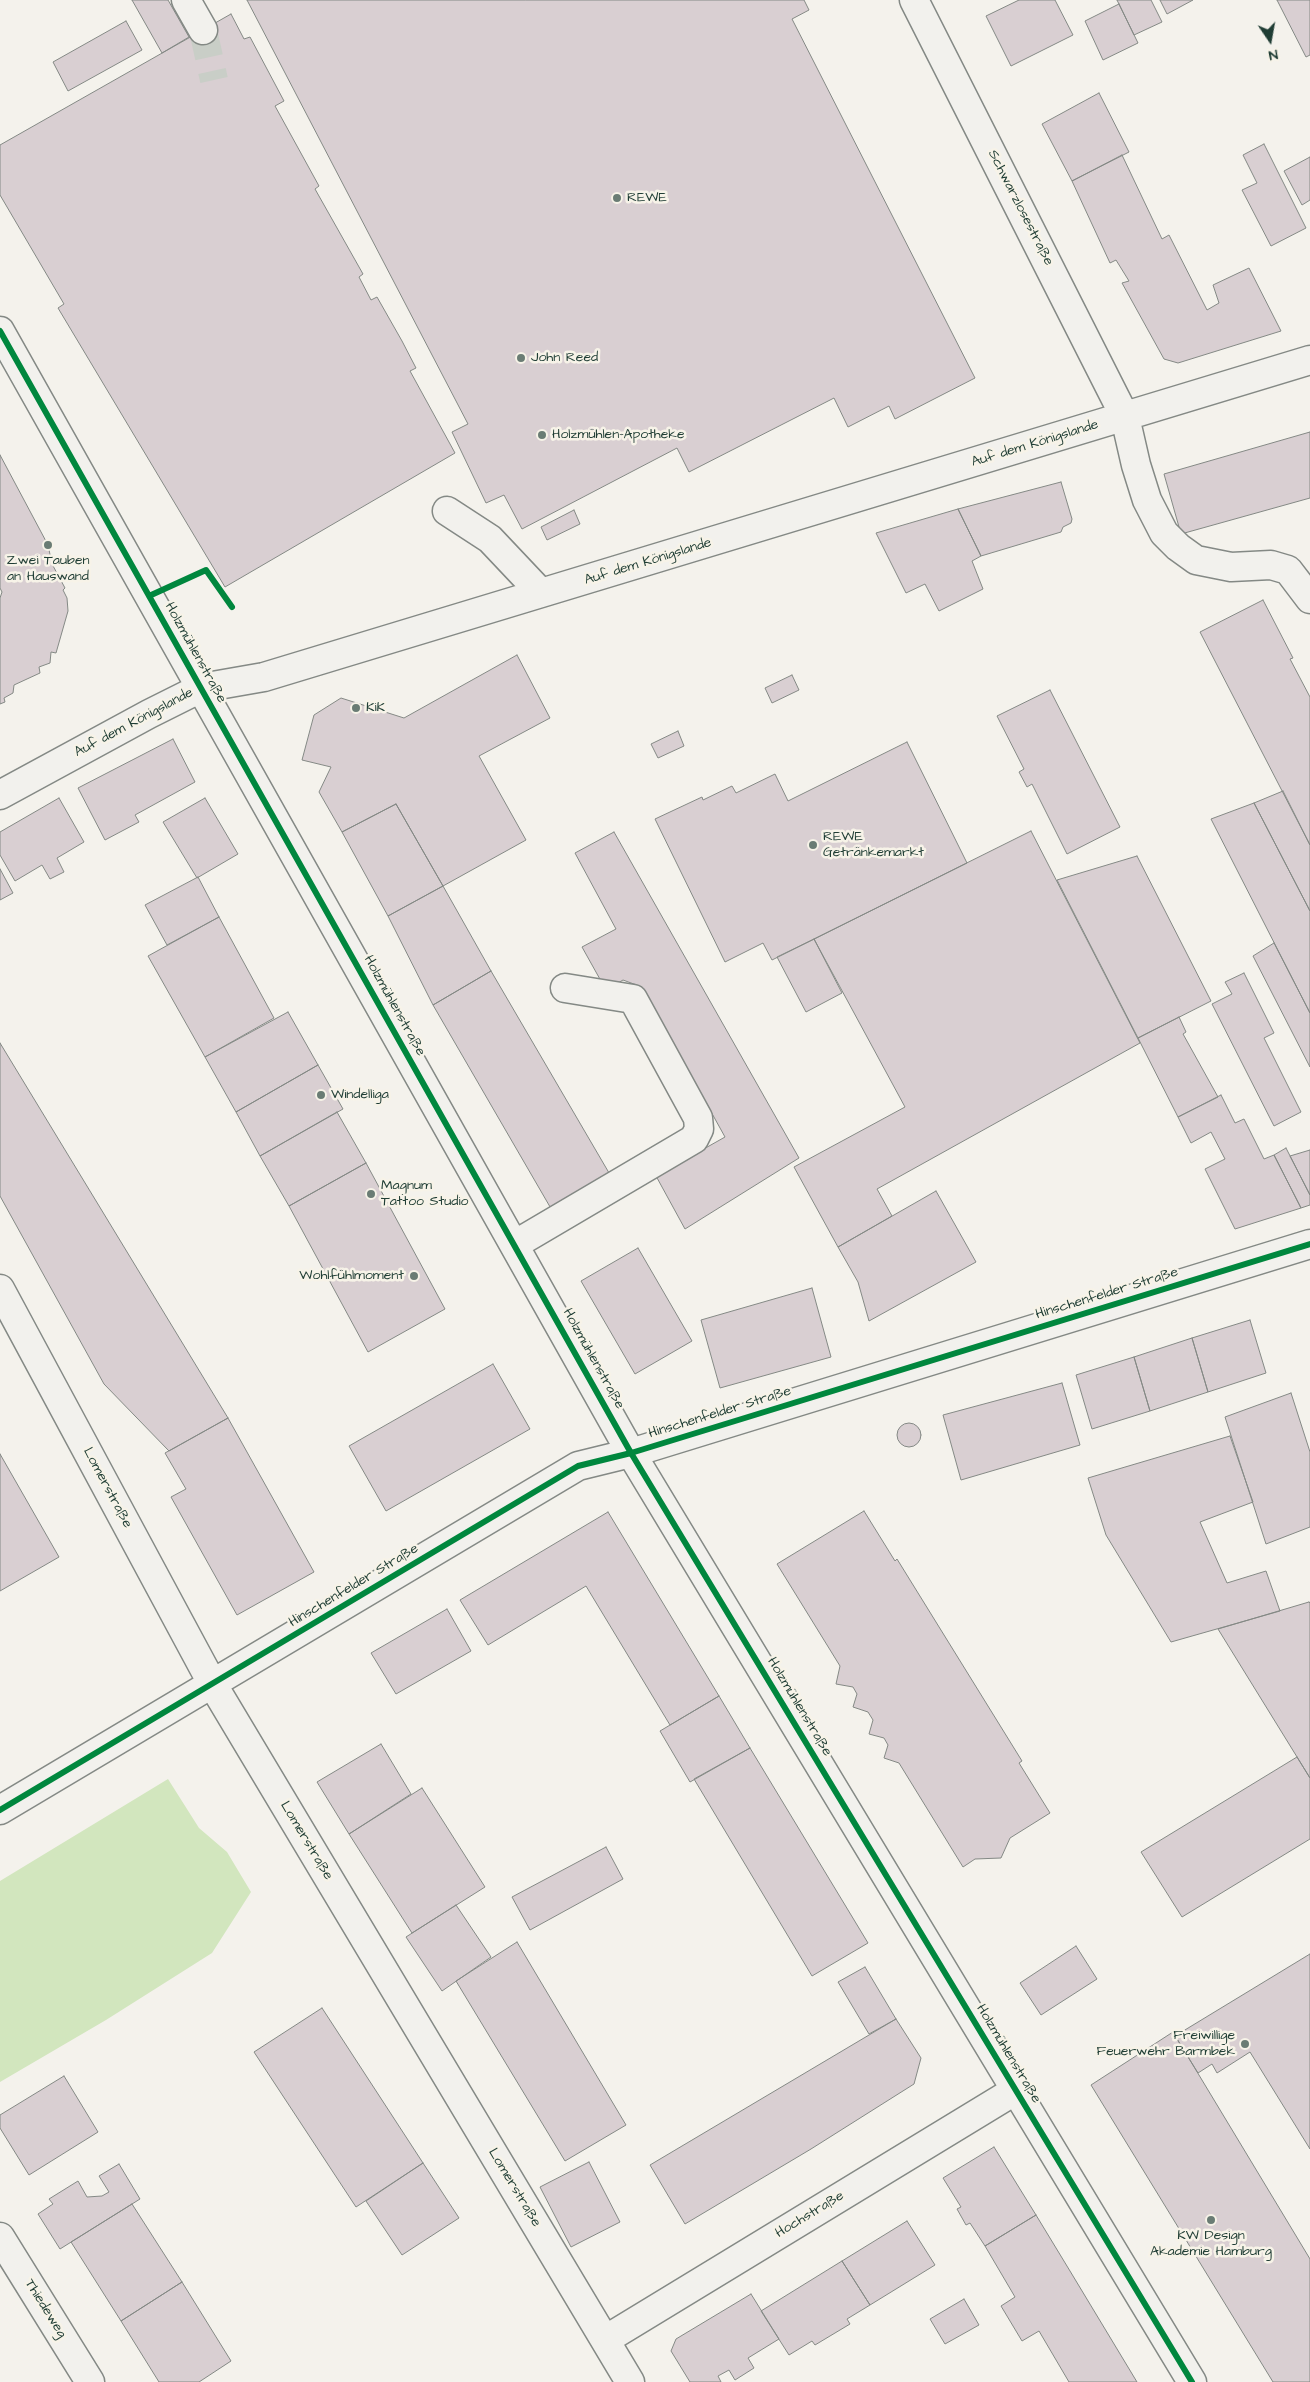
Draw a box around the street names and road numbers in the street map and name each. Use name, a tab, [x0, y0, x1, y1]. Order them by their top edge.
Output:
street label: Schwarzlosestraße	[984, 147, 1056, 269]
street label: Auf dem Königslande	[969, 417, 1101, 471]
street label: Auf dem Königslande	[582, 535, 714, 589]
street label: Holzmühlenstraße	[160, 600, 230, 706]
street label: Auf dem Königslande	[72, 685, 196, 761]
street label: Holzmühlenstraße	[359, 953, 429, 1059]
street label: Hinschenfelder Straße	[1034, 1264, 1180, 1324]
street label: Holzmühlenstraße	[558, 1306, 628, 1412]
street label: Hinschenfelder Straße	[647, 1383, 793, 1443]
street label: Lomerstraße	[79, 1445, 135, 1531]
street label: Hinschenfelder Straße	[286, 1541, 422, 1631]
street label: Holzmühlenstraße	[763, 1655, 835, 1759]
street label: Lomerstraße	[276, 1799, 336, 1883]
street label: Holzmühlenstraße	[972, 2002, 1044, 2106]
street label: Lomerstraße	[484, 2146, 544, 2230]
street label: Hochstraße	[773, 2188, 847, 2242]
street label: Thiedeweg	[20, 2276, 70, 2342]

